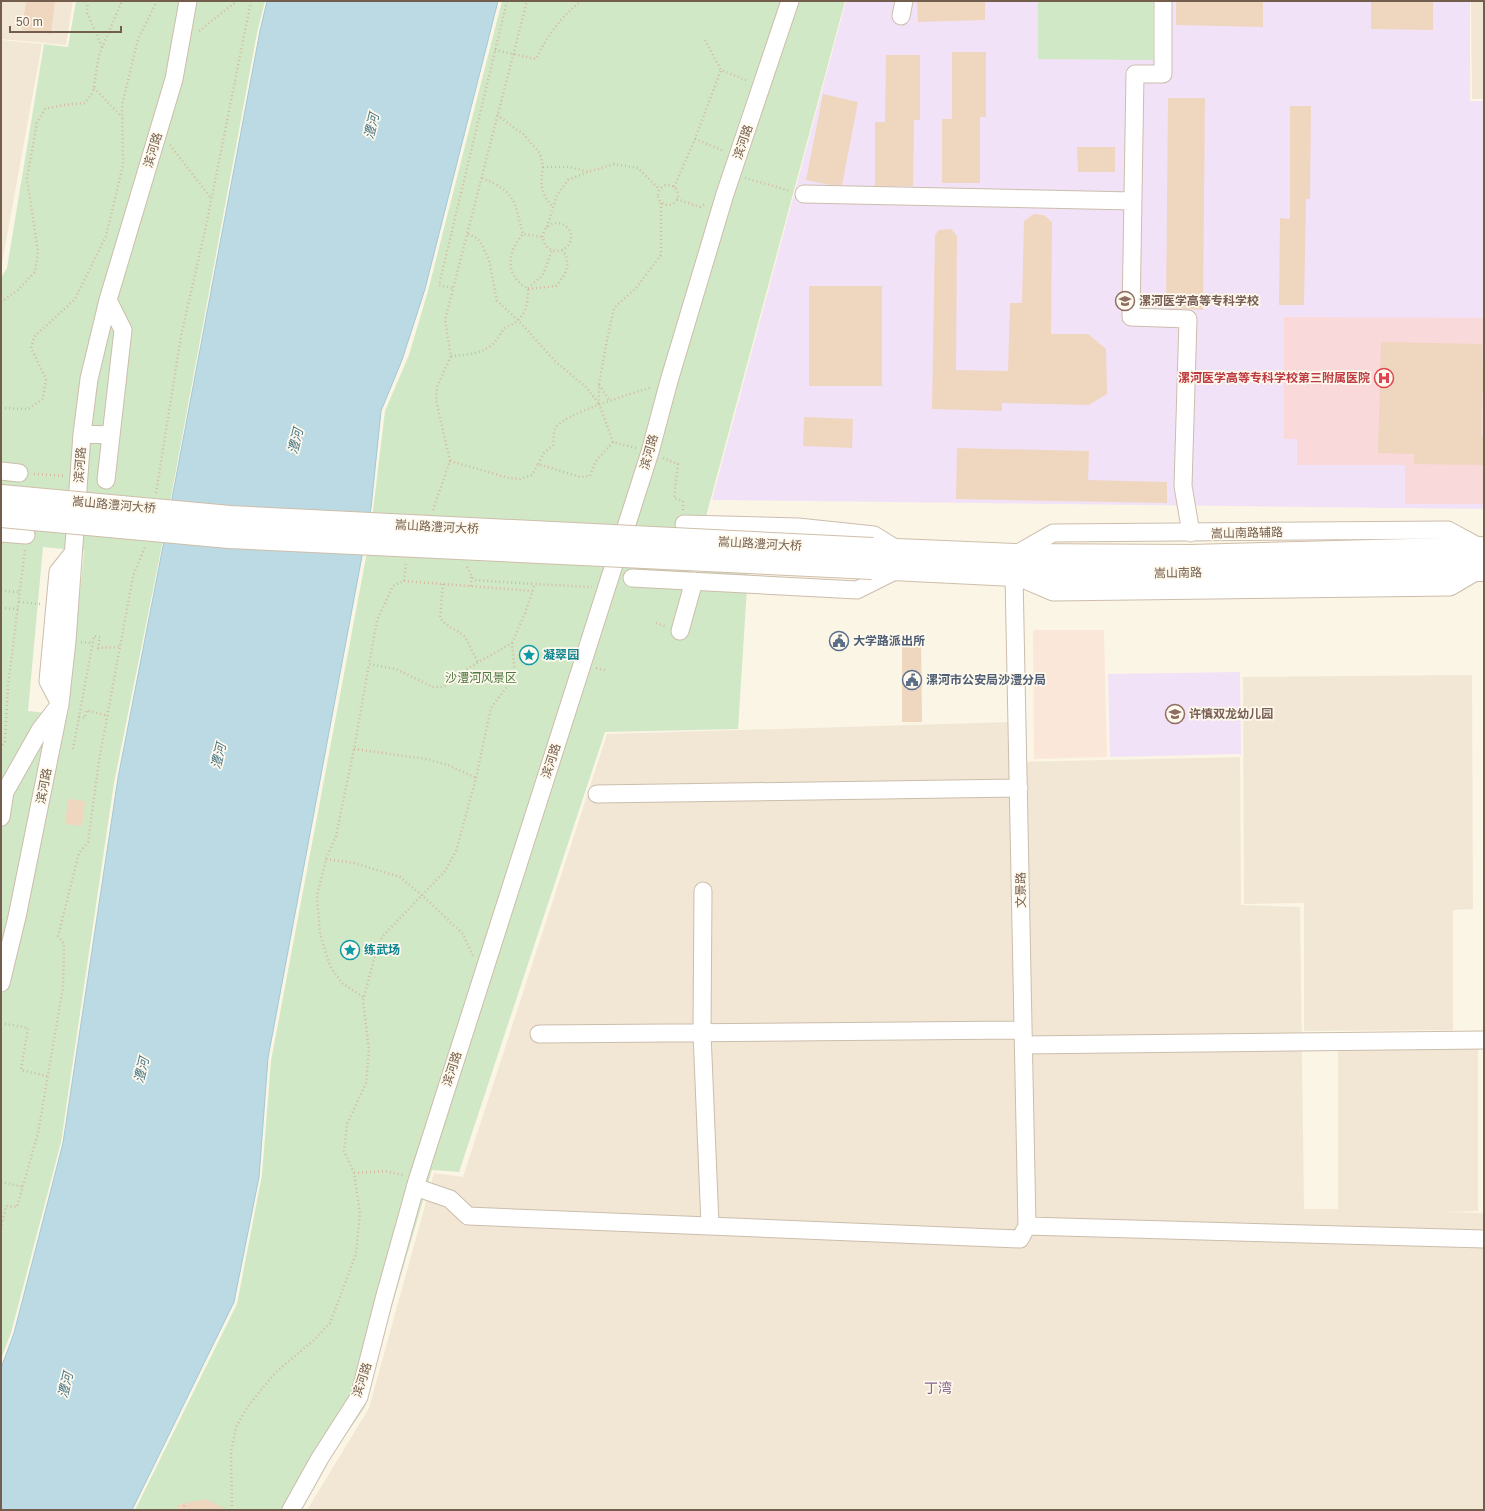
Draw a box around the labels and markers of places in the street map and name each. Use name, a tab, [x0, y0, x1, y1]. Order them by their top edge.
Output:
school or university icon: 漯河医学高等专科学校	[1114, 290, 1136, 312]
place label: 漯河医学高等专科学校	[1139, 294, 1259, 308]
hospital icon: 漯河医学高等专科学校第三附属医院	[1373, 367, 1395, 389]
place label: 漯河医学高等专科学校第三附属医院	[1178, 371, 1370, 385]
public building icon: 大学路派出所	[828, 630, 850, 652]
place label: 大学路派出所	[853, 634, 925, 648]
place icon: 凝翠园	[518, 644, 540, 666]
place label: 凝翠园	[543, 648, 579, 662]
public building icon: 漯河市公安局沙澧分局	[901, 669, 923, 691]
place label: 漯河市公安局沙澧分局	[926, 673, 1046, 687]
school or university icon: 许慎双龙幼儿园	[1164, 703, 1186, 725]
place label: 许慎双龙幼儿园	[1189, 707, 1273, 721]
place icon: 练武场	[339, 939, 361, 961]
place label: 练武场	[364, 943, 400, 957]

